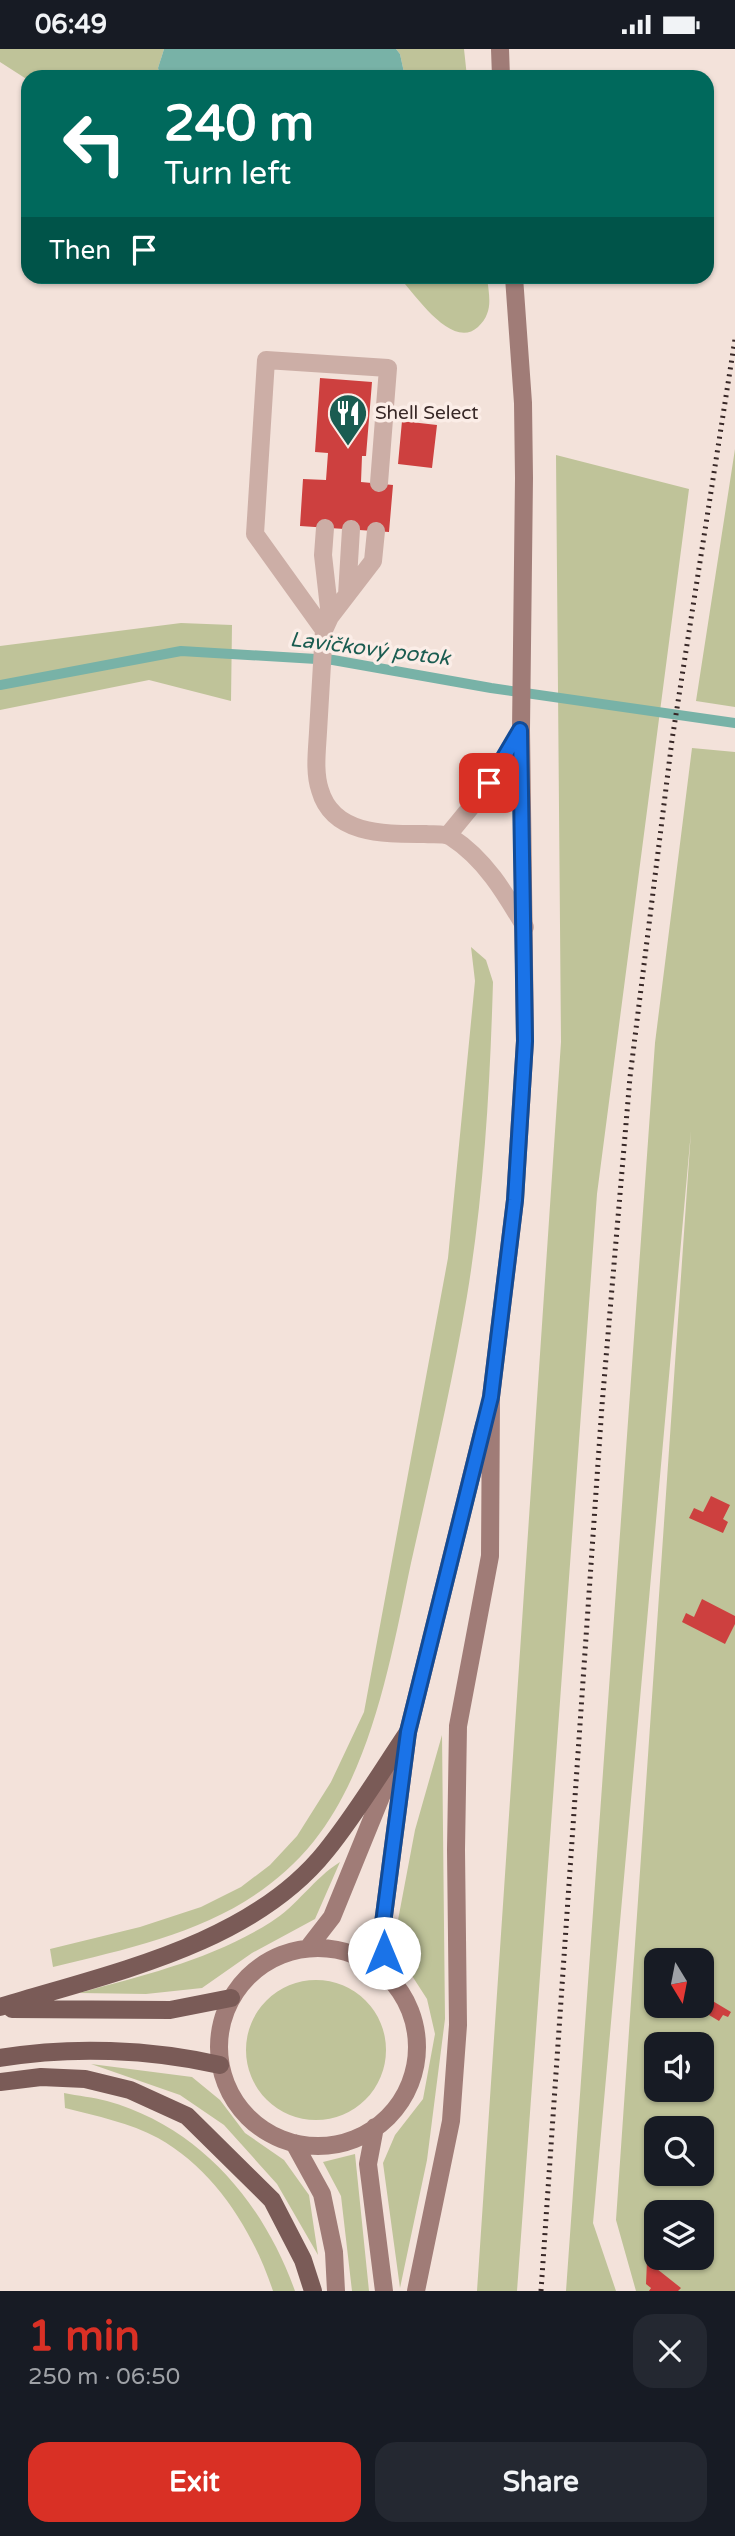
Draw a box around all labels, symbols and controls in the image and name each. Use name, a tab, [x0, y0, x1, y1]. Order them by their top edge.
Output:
text: 06:49	[35, 9, 107, 40]
text: 240 m	[164, 95, 314, 154]
icon: left	[49, 98, 140, 189]
text: Turn left	[164, 155, 291, 193]
icon: arrive	[125, 231, 163, 269]
text: Then	[49, 235, 111, 266]
restaurant icon: Shell Select	[327, 392, 369, 447]
place label: Shell Select	[375, 402, 479, 424]
water label: Lavičkový potok	[289, 627, 453, 671]
pin	[459, 753, 519, 813]
icon: arrive	[470, 764, 508, 802]
position arrow	[347, 1916, 421, 1990]
north arrow	[644, 1948, 714, 2018]
map controls	[644, 1948, 714, 2270]
button: sound	[644, 2032, 714, 2102]
button: search	[644, 2116, 714, 2186]
button: layers	[644, 2200, 714, 2270]
text: 1 min	[28, 2311, 140, 2362]
button: close	[633, 2314, 707, 2388]
text: 250 m · 06:50	[28, 2363, 180, 2391]
button: Exit	[28, 2442, 361, 2522]
button: Share	[375, 2442, 707, 2522]

